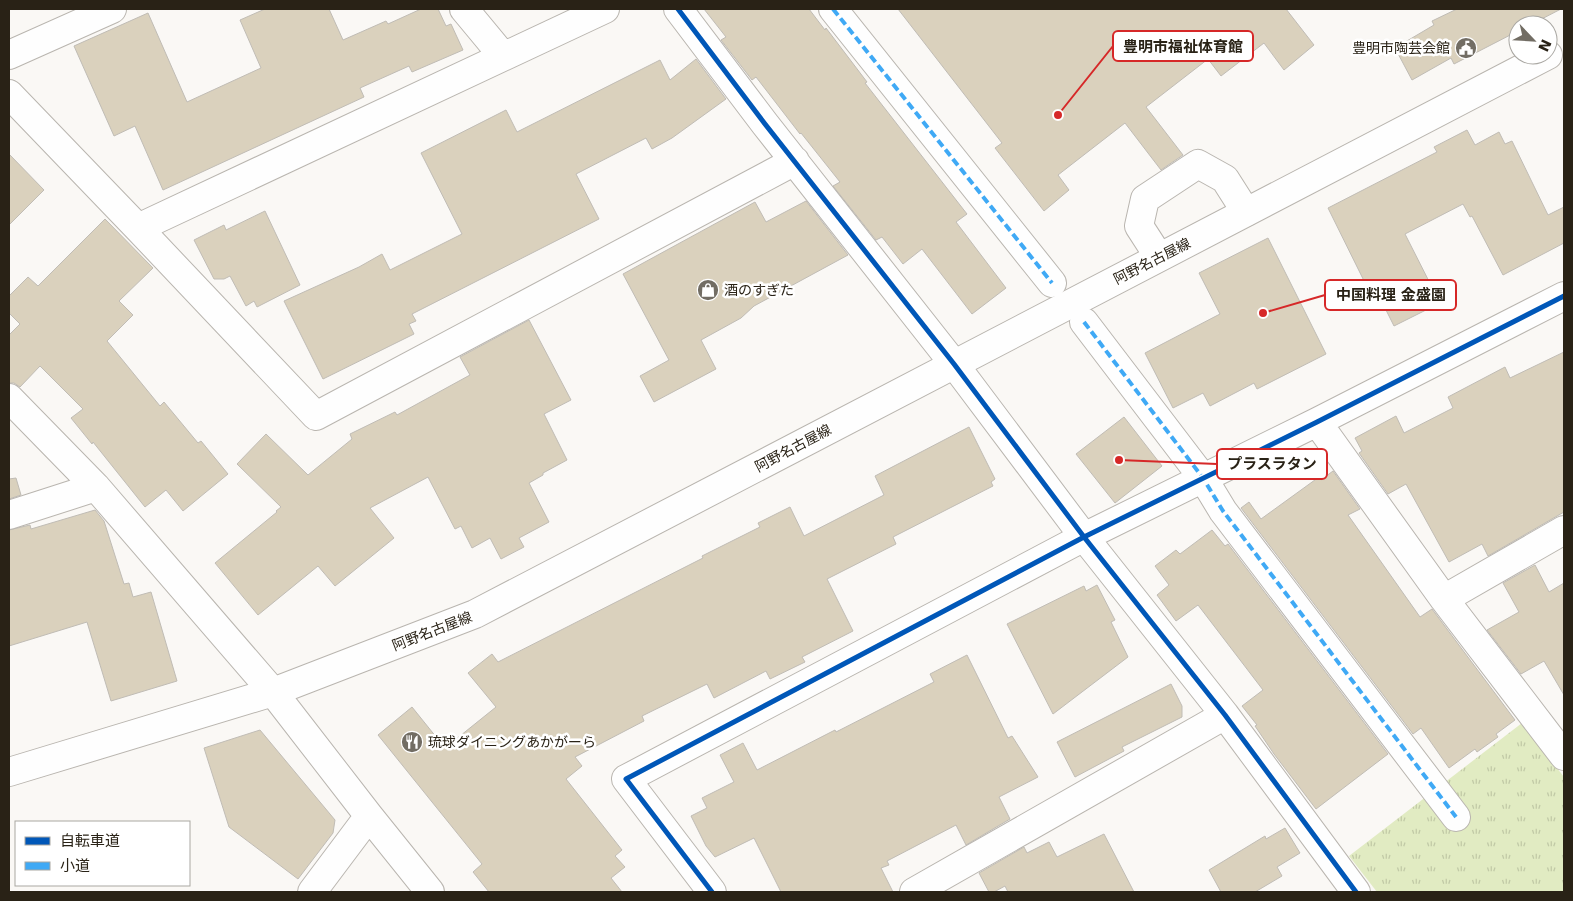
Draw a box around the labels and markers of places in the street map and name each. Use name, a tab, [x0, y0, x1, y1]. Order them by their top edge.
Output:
callout: 豊明市福祉体育館	[1113, 31, 1253, 61]
public building icon: 豊明市陶芸会館	[1454, 36, 1478, 60]
place label: 豊明市陶芸会館	[1352, 40, 1450, 56]
shop icon: 酒のすぎた	[696, 278, 720, 302]
callout: 中国料理 金盛園	[1325, 280, 1456, 310]
place label: 酒のすぎた	[724, 282, 794, 298]
callout: プラスラタン	[1217, 449, 1327, 479]
restaurant icon: 琉球ダイニングあかがーら	[400, 730, 424, 754]
place label: 琉球ダイニングあかがーら	[428, 734, 596, 750]

